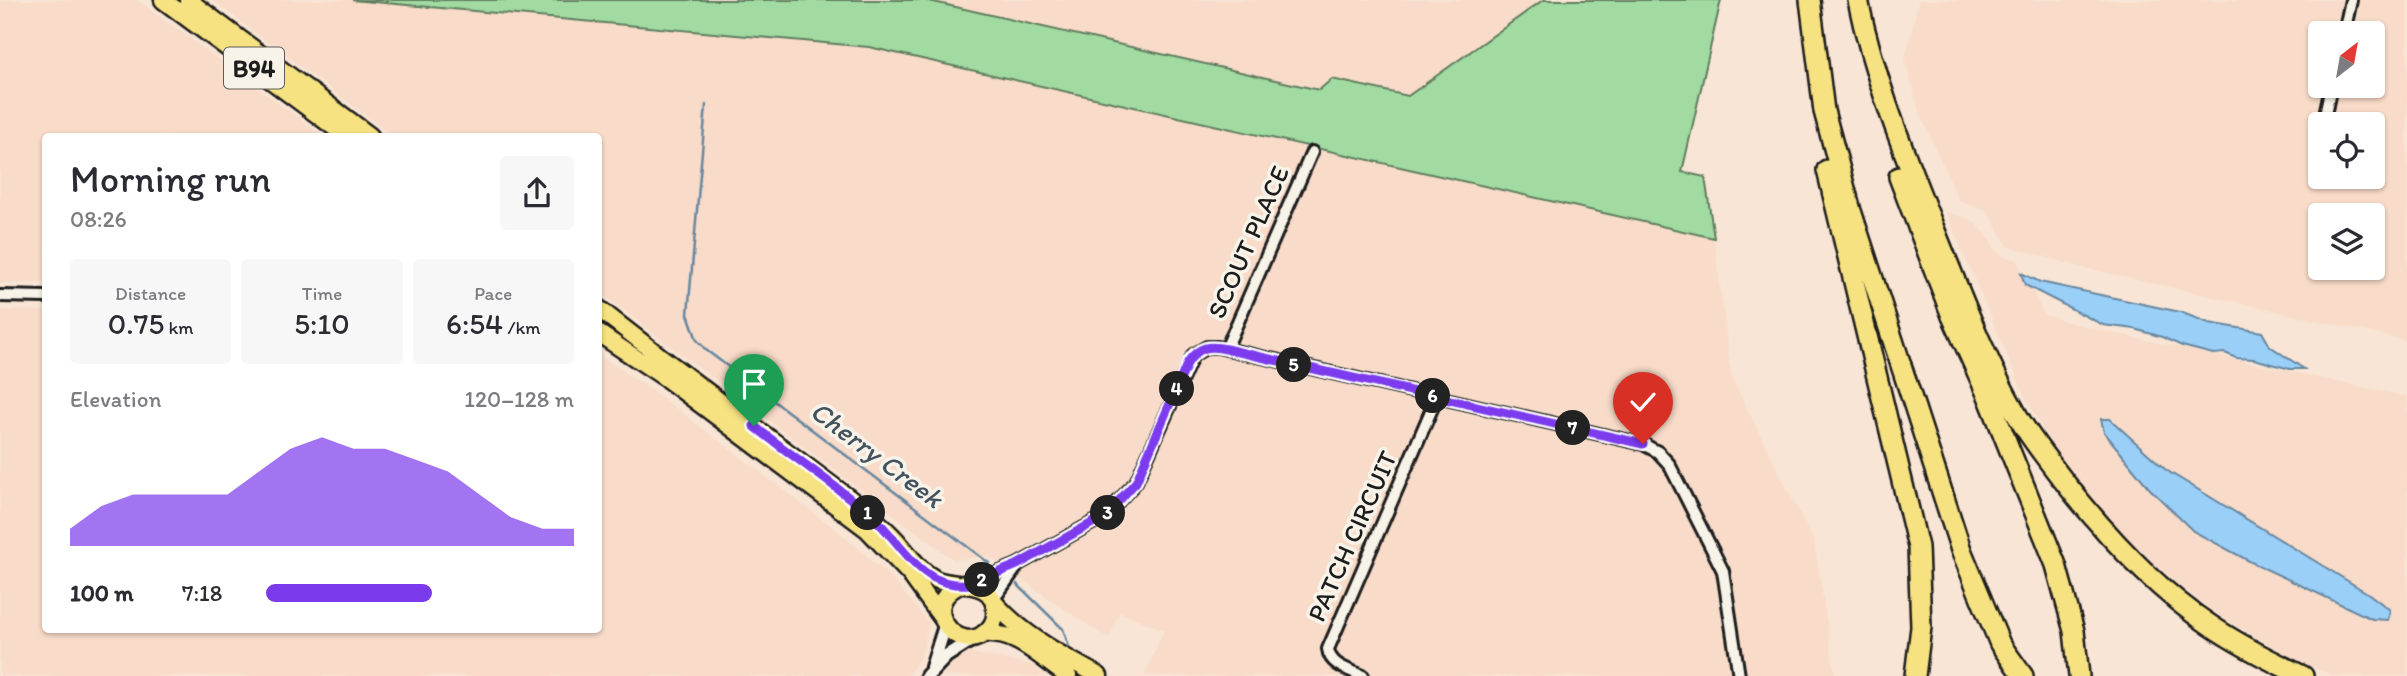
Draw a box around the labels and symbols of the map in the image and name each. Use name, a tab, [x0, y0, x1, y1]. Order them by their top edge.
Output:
north arrow	[2308, 21, 2385, 98]
road number: B94	[224, 47, 284, 88]
street label: SCOUT PLACE	[1200, 161, 1296, 323]
pin: 5	[1276, 348, 1312, 382]
pin	[724, 354, 784, 426]
pin: 4	[1160, 372, 1194, 406]
pin	[1613, 372, 1673, 444]
pin: 6	[1416, 378, 1450, 414]
water label: Cherry Creek	[804, 393, 951, 516]
pin: 7	[1556, 410, 1590, 446]
street label: PATCH CIRCUIT	[1300, 445, 1404, 626]
pin: 1	[850, 496, 886, 530]
pin: 3	[1090, 496, 1126, 530]
pin: 2	[964, 562, 1000, 598]

